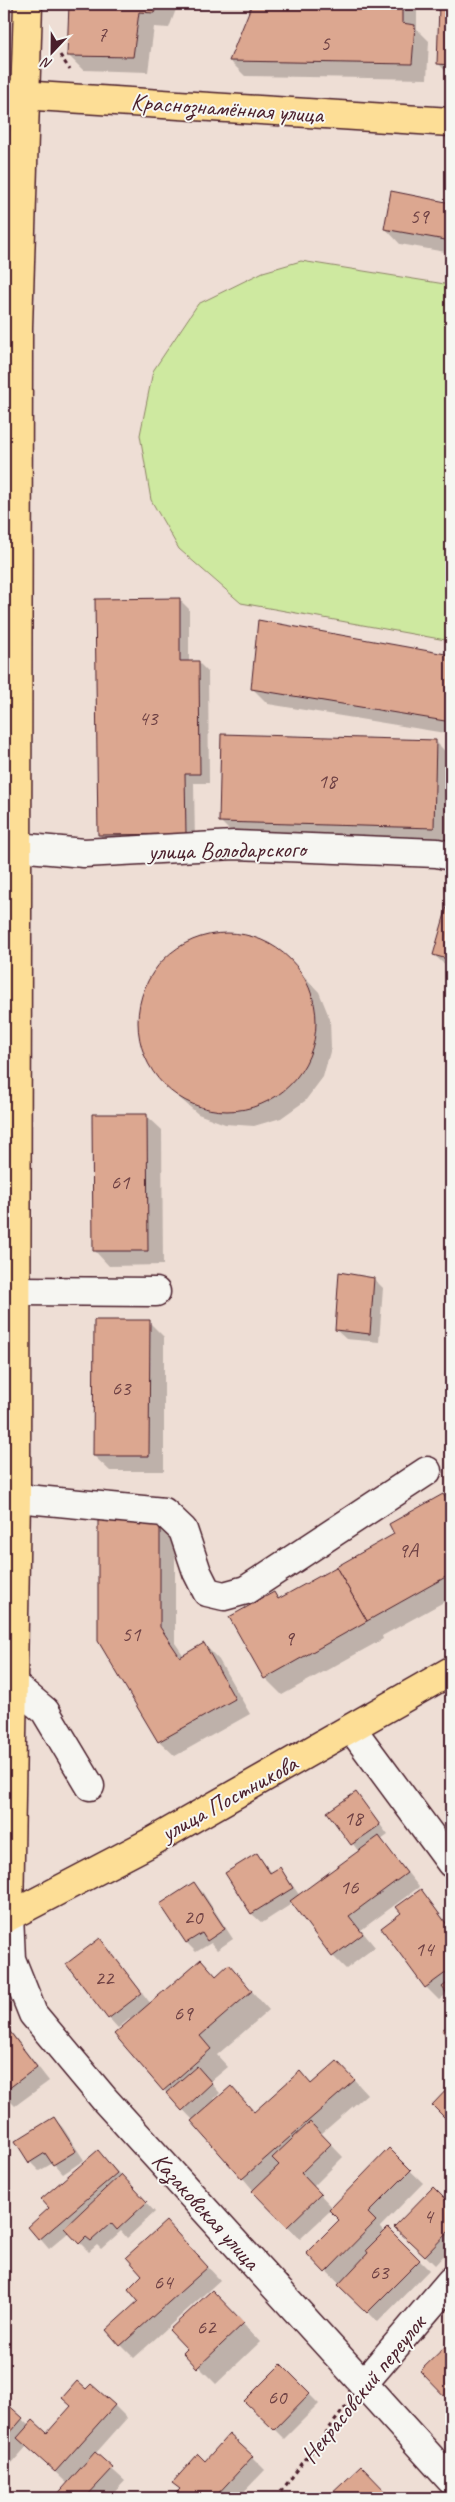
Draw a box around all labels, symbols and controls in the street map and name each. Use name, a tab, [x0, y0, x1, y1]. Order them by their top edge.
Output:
house number: 7	[97, 21, 108, 47]
north arrow	[28, 28, 78, 78]
house number: 5	[320, 30, 331, 56]
text: N	[38, 53, 55, 73]
street label: Краснознамённая улица	[130, 86, 325, 131]
house number: 59	[410, 203, 430, 229]
house number: 43	[139, 705, 159, 731]
house number: 18	[318, 768, 339, 794]
street label: улица Володарского	[146, 834, 309, 866]
house number: 61	[111, 1169, 131, 1195]
house number: 63	[112, 1375, 132, 1401]
house number: 9А	[398, 1537, 419, 1563]
house number: 51	[122, 1621, 142, 1647]
house number: 9	[284, 1625, 295, 1651]
street label: улица Постникова	[154, 1747, 304, 1849]
house number: 18	[344, 1805, 365, 1831]
house number: 16	[340, 1874, 359, 1900]
house number: 20	[184, 1904, 204, 1930]
house number: 14	[415, 1936, 436, 1962]
house number: 22	[95, 1965, 115, 1991]
house number: 69	[174, 2000, 194, 2026]
street label: Казаковская улица	[145, 2146, 267, 2278]
house number: 4	[423, 2203, 435, 2229]
house number: 63	[370, 2259, 390, 2285]
house number: 64	[154, 2269, 175, 2295]
street label: Некрасовский переулок	[294, 2307, 433, 2469]
house number: 62	[197, 2314, 217, 2340]
house number: 60	[268, 2384, 288, 2410]

